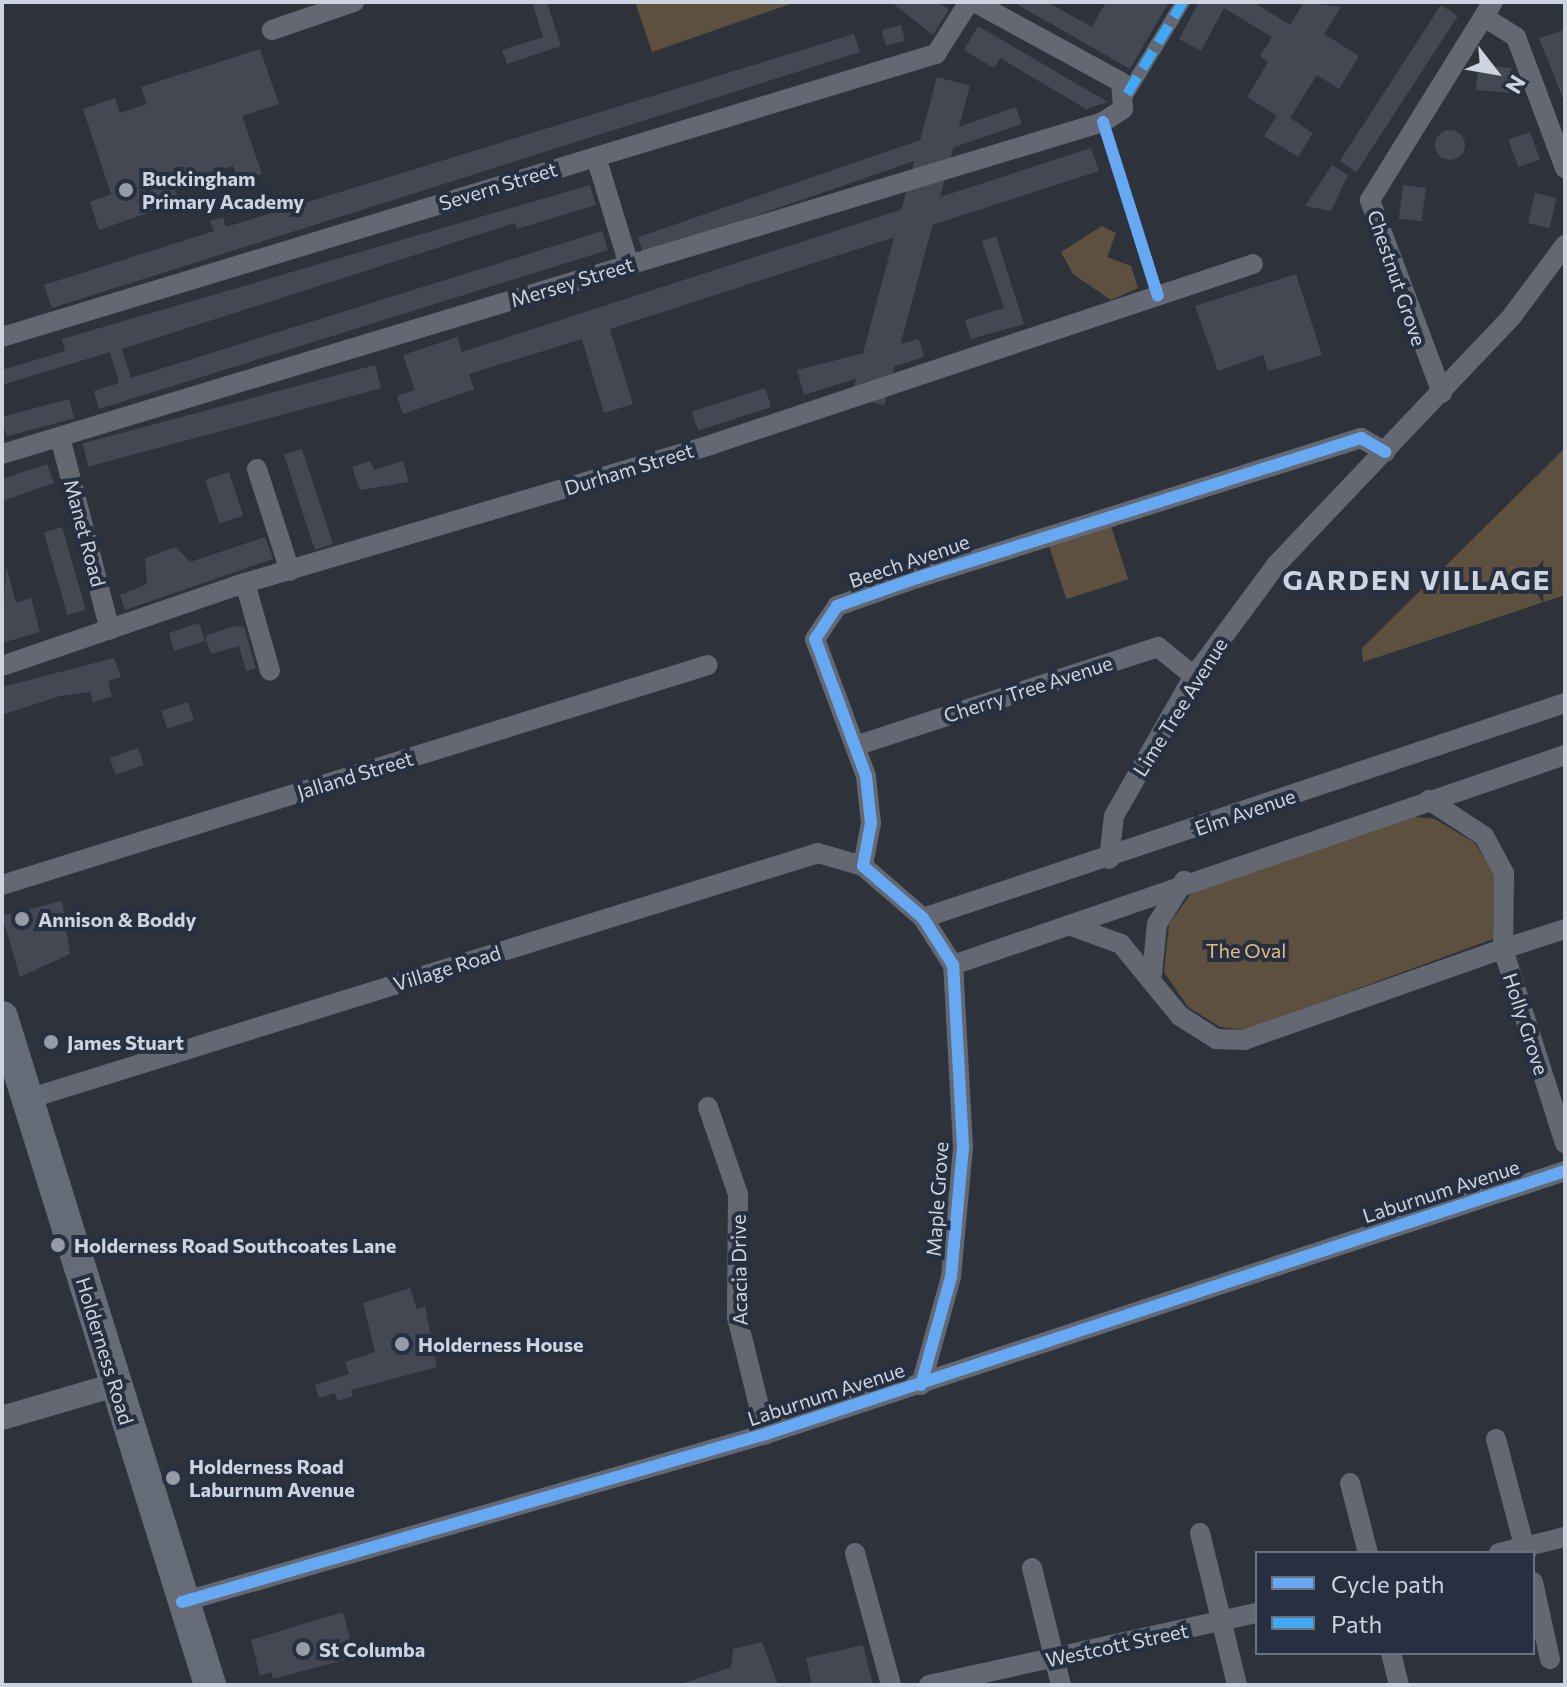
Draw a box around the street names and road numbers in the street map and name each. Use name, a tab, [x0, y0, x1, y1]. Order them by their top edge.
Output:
street label: Severn Street	[436, 157, 560, 215]
street label: Chestnut Grove	[1363, 207, 1431, 349]
street label: Mersey Street	[508, 252, 636, 312]
street label: Durham Street	[562, 438, 696, 500]
street label: Manet Road	[59, 477, 111, 589]
street label: Beech Avenue	[846, 529, 972, 593]
street label: Lime Tree Avenue	[1128, 633, 1232, 781]
street label: Cherry Tree Avenue	[940, 650, 1116, 728]
street label: Jalland Street	[294, 746, 416, 804]
street label: Elm Avenue	[1192, 784, 1298, 840]
street label: Village Road	[390, 940, 504, 996]
street label: Holly Grove	[1498, 970, 1554, 1078]
street label: Maple Grove	[921, 1141, 953, 1257]
street label: Laburnum Avenue	[1360, 1154, 1522, 1228]
street label: Acacia Drive	[726, 1214, 752, 1326]
street label: Holderness Road	[71, 1274, 139, 1428]
street label: Laburnum Avenue	[745, 1357, 907, 1431]
street label: Westcott Street	[1044, 1618, 1190, 1672]

